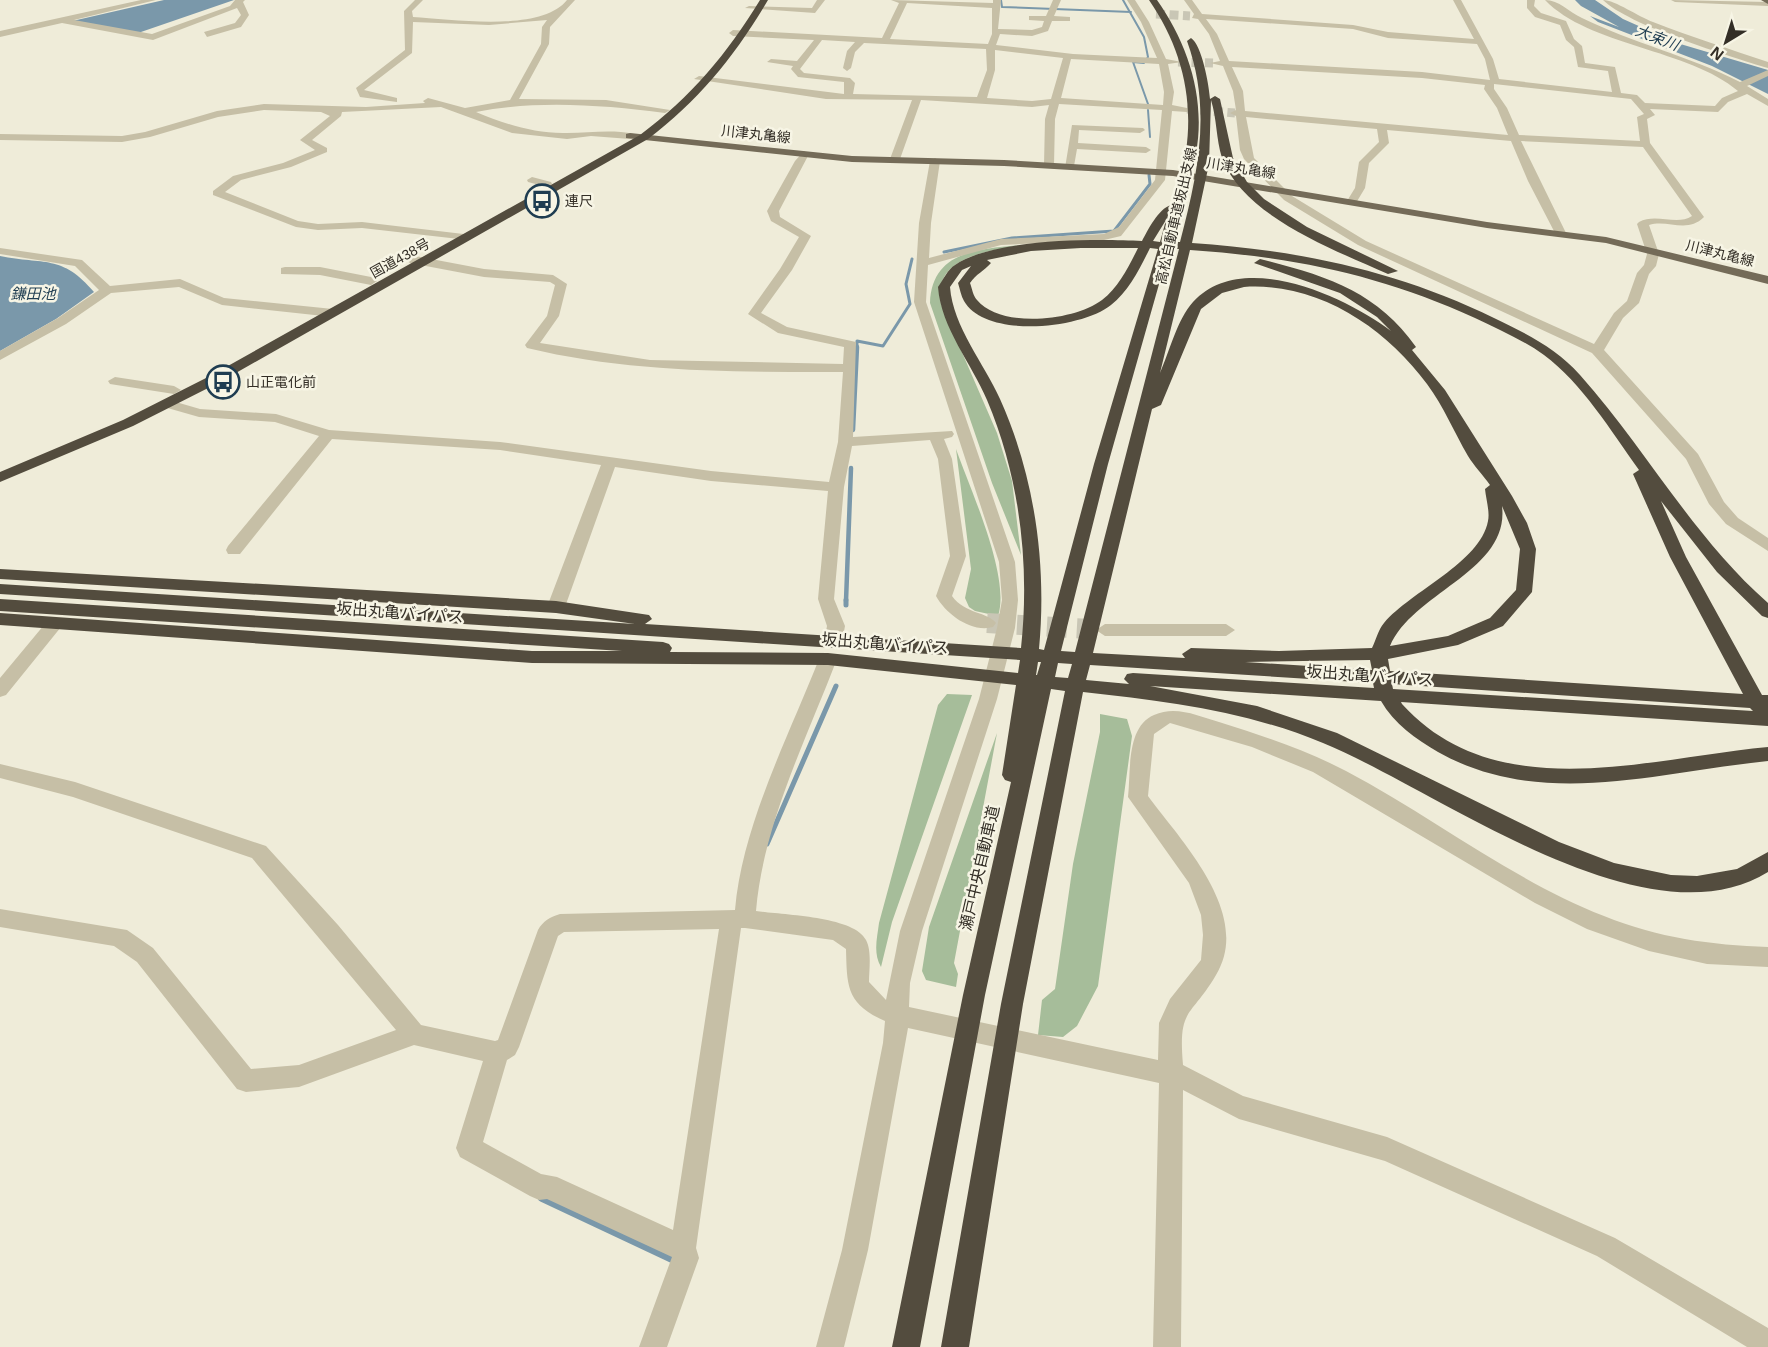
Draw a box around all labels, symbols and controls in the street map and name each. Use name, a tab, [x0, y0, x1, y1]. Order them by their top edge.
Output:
north arrow	[1696, 12, 1756, 72]
water label: 大束川	[1633, 22, 1683, 54]
text: N	[1707, 43, 1727, 64]
street label: 川津丸亀線	[720, 122, 792, 146]
street label: 高松自動車道坂出支線	[1152, 146, 1200, 286]
street label: 川津丸亀線	[1205, 155, 1277, 181]
bus stop icon: 連尺	[524, 183, 560, 219]
place label: 連尺	[565, 193, 593, 209]
street label: 国道438号	[368, 235, 432, 281]
street label: 川津丸亀線	[1684, 237, 1756, 269]
water label: 鎌田池	[10, 285, 57, 302]
bus stop icon: 山正電化前	[205, 364, 241, 400]
place label: 山正電化前	[246, 374, 316, 390]
street label: 坂出丸亀バイパス	[336, 600, 464, 625]
street label: 坂出丸亀バイパス	[821, 631, 949, 656]
street label: 坂出丸亀バイパス	[1306, 663, 1434, 688]
street label: 瀬戸中央自動車道	[957, 804, 1002, 932]

